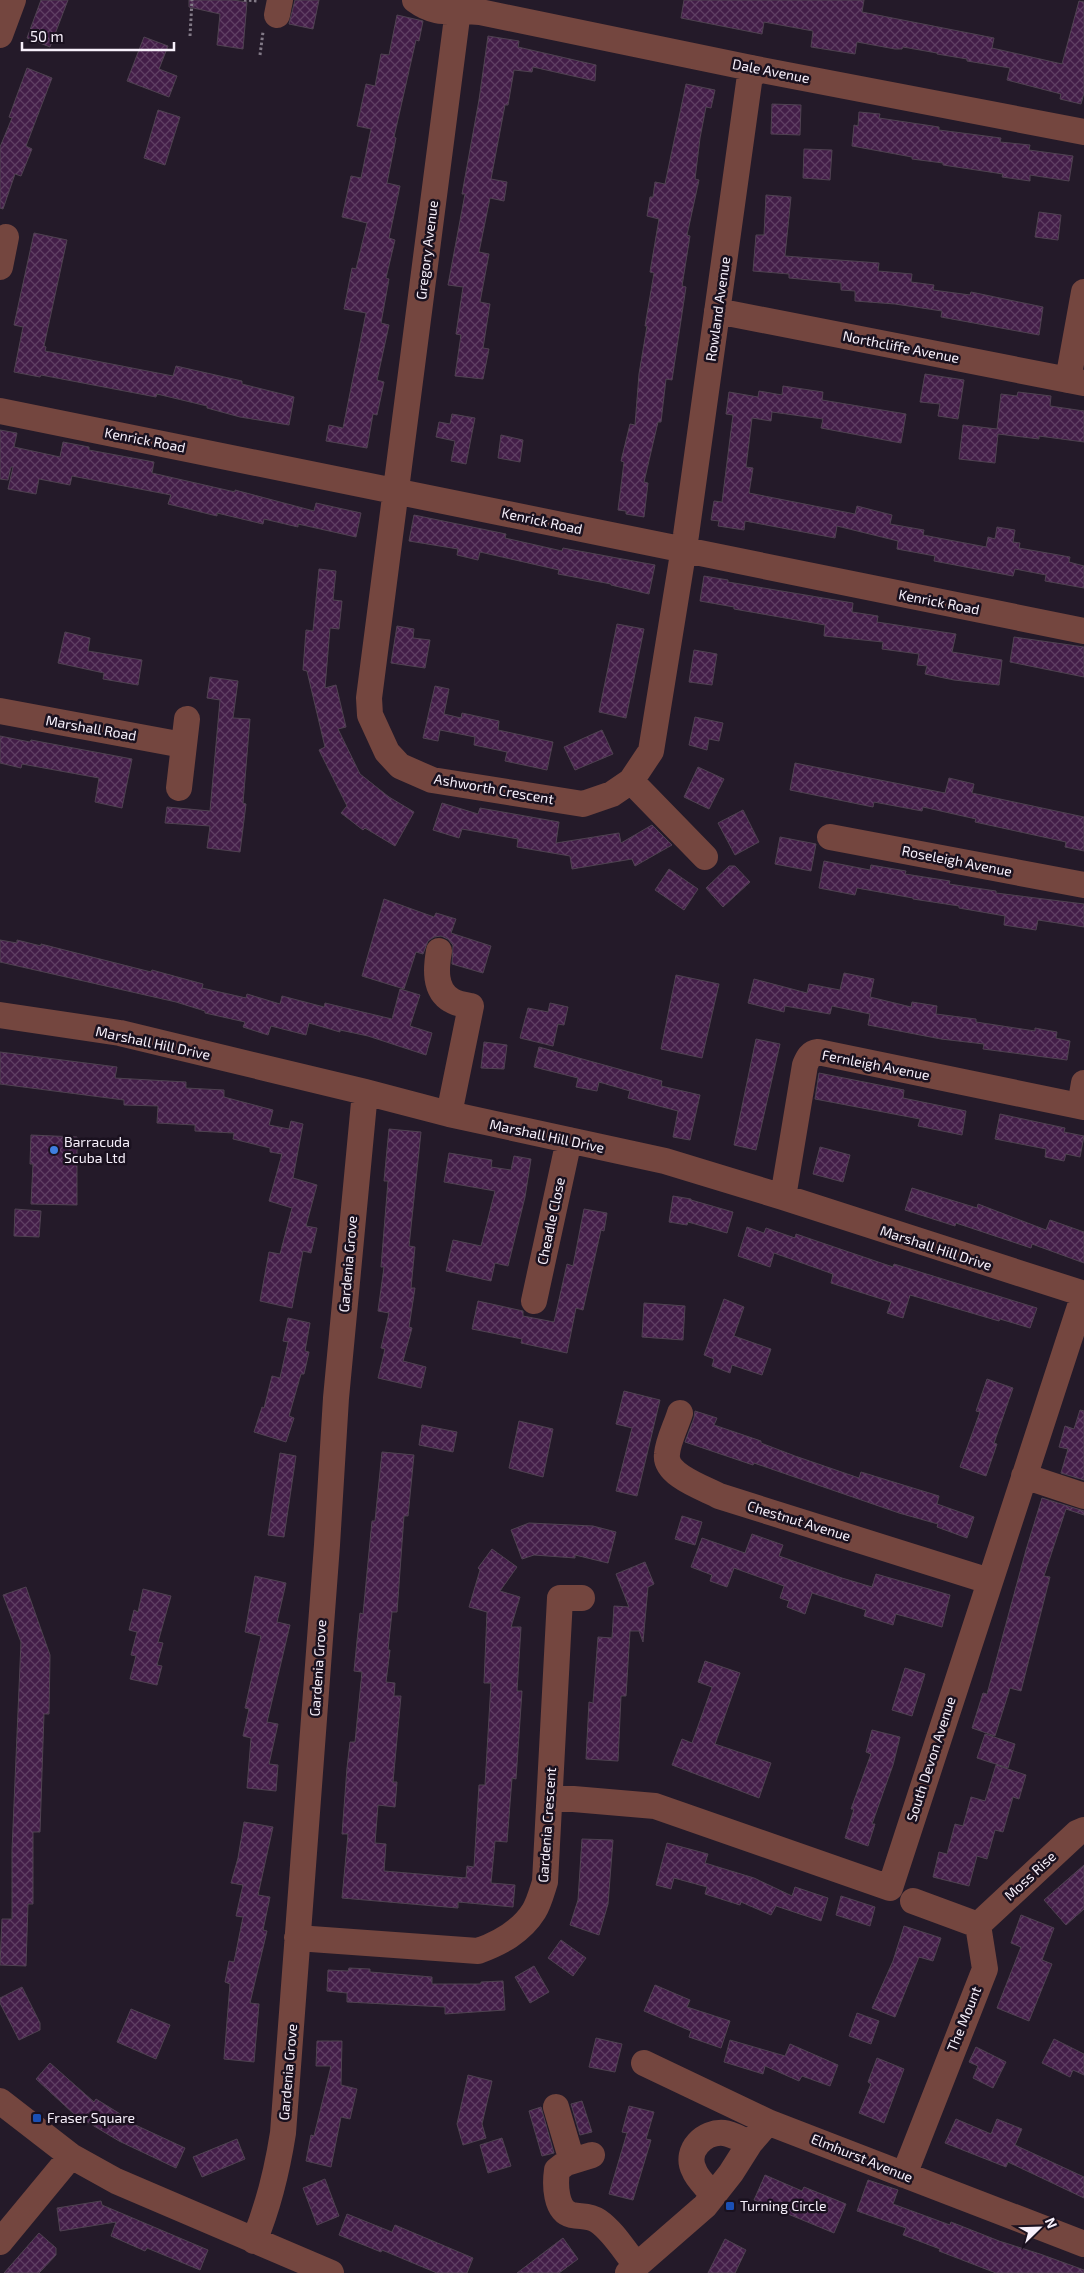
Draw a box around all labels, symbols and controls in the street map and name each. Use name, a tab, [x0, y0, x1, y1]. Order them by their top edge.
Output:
scale bar	[22, 20, 175, 52]
text: 50 m	[30, 27, 64, 45]
street label: Dale Avenue	[731, 55, 811, 86]
street label: Gregory Avenue	[412, 199, 441, 301]
street label: Rowland Avenue	[702, 255, 733, 362]
street label: Northcliffe Avenue	[841, 327, 961, 366]
street label: Kenrick Road	[103, 423, 187, 456]
street label: Kenrick Road	[500, 504, 584, 537]
street label: Kenrick Road	[897, 585, 981, 618]
street label: Marshall Road	[44, 711, 138, 744]
street label: Ashworth Crescent	[433, 770, 555, 807]
street label: Roseleigh Avenue	[901, 841, 1014, 880]
street label: Marshall Hill Drive	[94, 1022, 212, 1063]
street label: Fernleigh Avenue	[821, 1046, 931, 1083]
street label: Marshall Hill Drive	[488, 1115, 606, 1156]
place label: Barracuda Scuba Ltd	[64, 1133, 130, 1166]
marker: Barracuda Scuba Ltd	[48, 1144, 60, 1156]
street label: Cheadle Close	[533, 1176, 568, 1266]
street label: Gardenia Grove	[335, 1215, 360, 1313]
street label: Marshall Hill Drive	[878, 1221, 994, 1274]
street label: Chestnut Avenue	[745, 1497, 853, 1544]
street label: Gardenia Grove	[306, 1619, 329, 1717]
street label: South Devon Avenue	[902, 1694, 959, 1823]
street label: Gardenia Crescent	[534, 1767, 559, 1883]
street label: Moss Rise	[1000, 1847, 1059, 1904]
street label: The Mount	[943, 1984, 984, 2054]
street label: Gardenia Grove	[275, 2023, 300, 2121]
place label: Fraser Square	[47, 2109, 135, 2126]
marker: Fraser Square	[31, 2112, 43, 2124]
street label: Elmhurst Avenue	[809, 2129, 916, 2186]
place label: Turning Circle	[740, 2197, 827, 2214]
marker: Turning Circle	[724, 2200, 736, 2212]
north arrow	[1014, 2203, 1064, 2253]
text: N	[1042, 2215, 1061, 2231]

